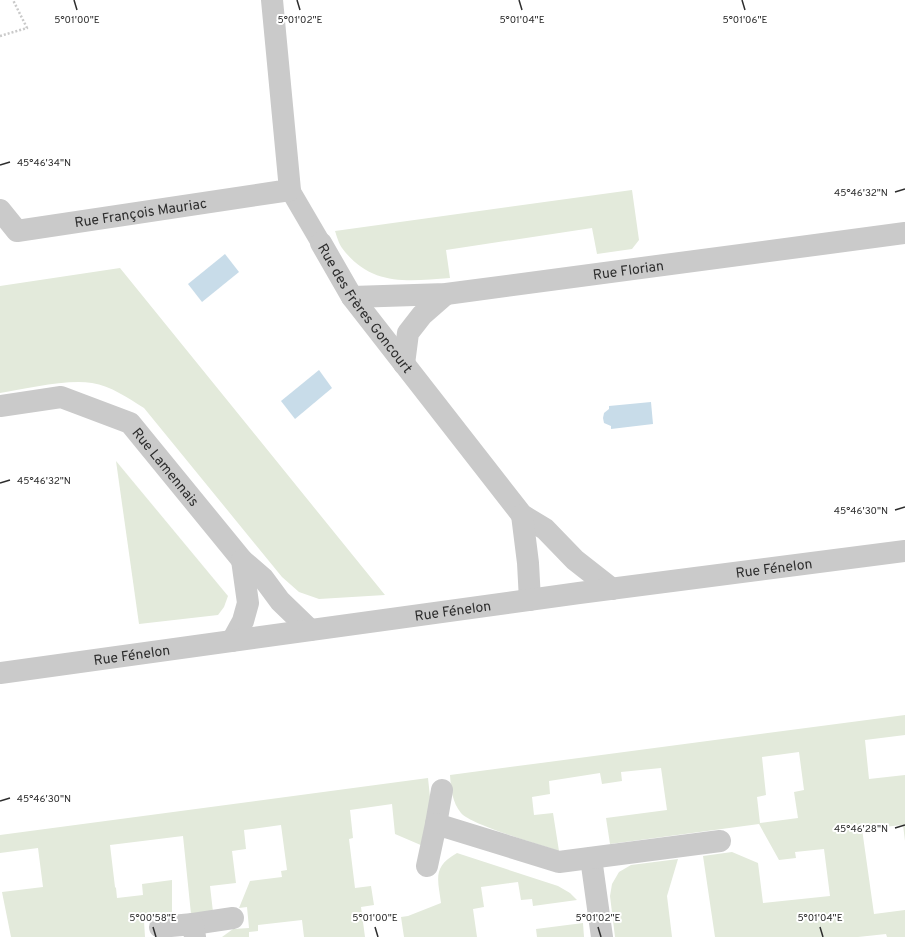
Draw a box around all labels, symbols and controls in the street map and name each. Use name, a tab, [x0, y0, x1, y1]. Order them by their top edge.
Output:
text: 5°01'00"E	[54, 14, 100, 27]
text: 5°01'02"E	[277, 14, 323, 27]
text: 5°01'04"E	[499, 14, 545, 27]
text: 5°01'06"E	[722, 14, 768, 27]
text: 45°46'34"N	[17, 157, 71, 170]
text: 45°46'32"N	[834, 187, 888, 200]
street label: Rue François Mauriac	[74, 196, 208, 232]
street label: Rue des Frères Goncourt	[313, 241, 415, 377]
street label: Rue Florian	[592, 258, 665, 284]
street label: Rue Lamennais	[128, 425, 202, 510]
text: 45°46'32"N	[17, 475, 71, 488]
text: 45°46'30"N	[834, 505, 888, 518]
street label: Rue Fénelon	[735, 556, 813, 583]
street label: Rue Fénelon	[414, 598, 492, 626]
street label: Rue Fénelon	[93, 643, 171, 670]
text: 45°46'30"N	[17, 793, 71, 806]
text: 45°46'28"N	[834, 823, 888, 836]
text: 5°00'58"E	[129, 912, 177, 925]
text: 5°01'00"E	[352, 912, 398, 925]
text: 5°01'02"E	[575, 912, 621, 925]
text: 5°01'04"E	[797, 912, 843, 925]

